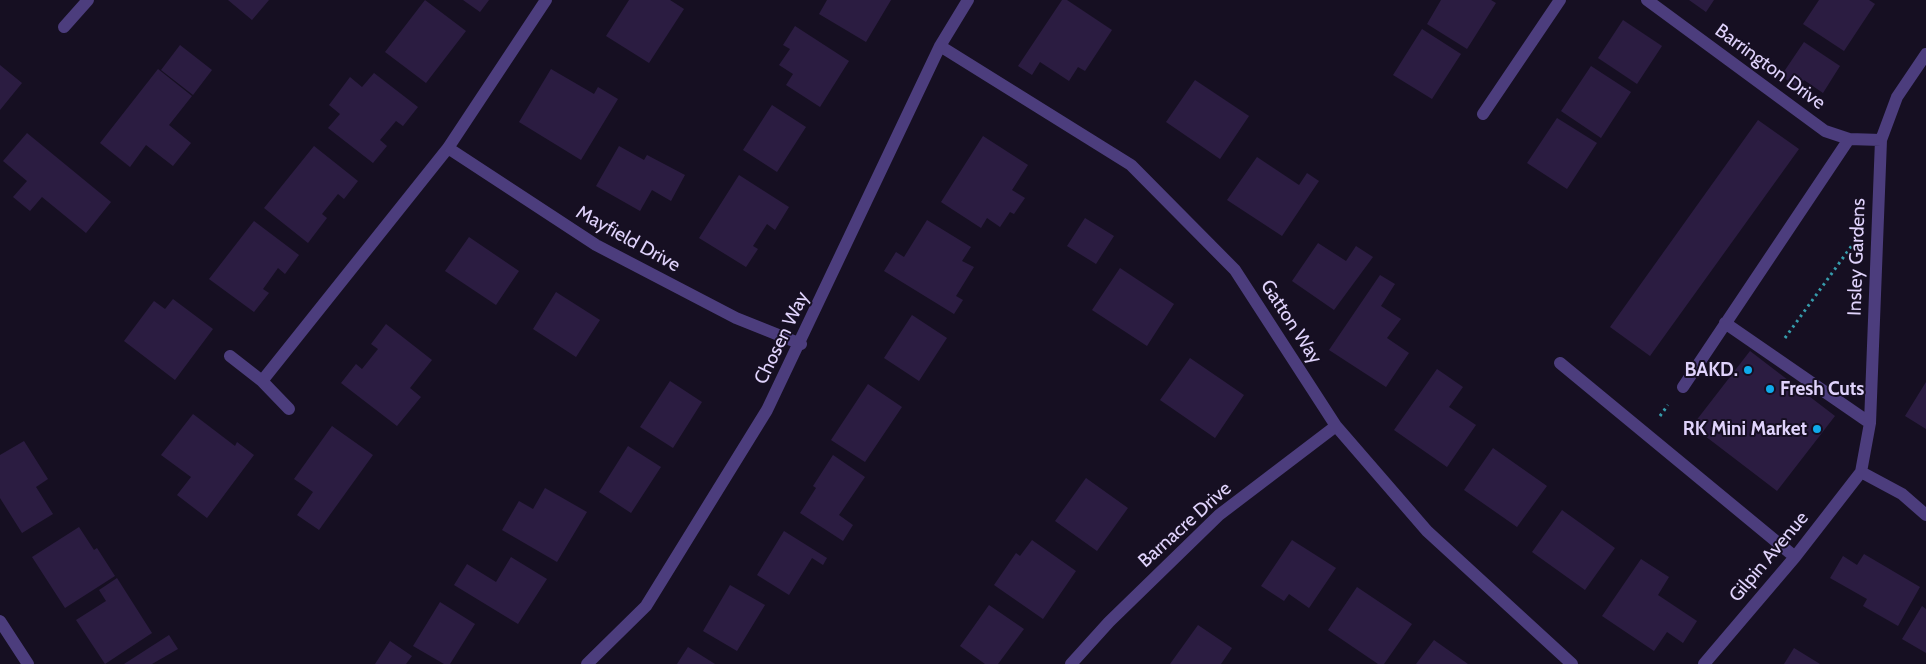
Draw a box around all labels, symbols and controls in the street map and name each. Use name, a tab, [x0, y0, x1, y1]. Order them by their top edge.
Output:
street label: Barrington Drive	[1710, 19, 1830, 115]
street label: Insley Gardens	[1844, 198, 1870, 316]
street label: Mayfield Drive	[572, 201, 684, 277]
street label: Gatton Way	[1255, 276, 1327, 368]
street label: Chosen Way	[750, 288, 814, 388]
place label: BAKD.	[1684, 359, 1738, 381]
marker: BAKD.	[1742, 364, 1754, 376]
place label: Fresh Cuts	[1780, 378, 1864, 400]
marker: Fresh Cuts	[1764, 383, 1776, 395]
place label: RK Mini Market	[1683, 418, 1807, 440]
marker: RK Mini Market	[1811, 423, 1823, 435]
street label: Barnacre Drive	[1134, 477, 1236, 573]
street label: Gilpin Avenue	[1725, 507, 1813, 607]

